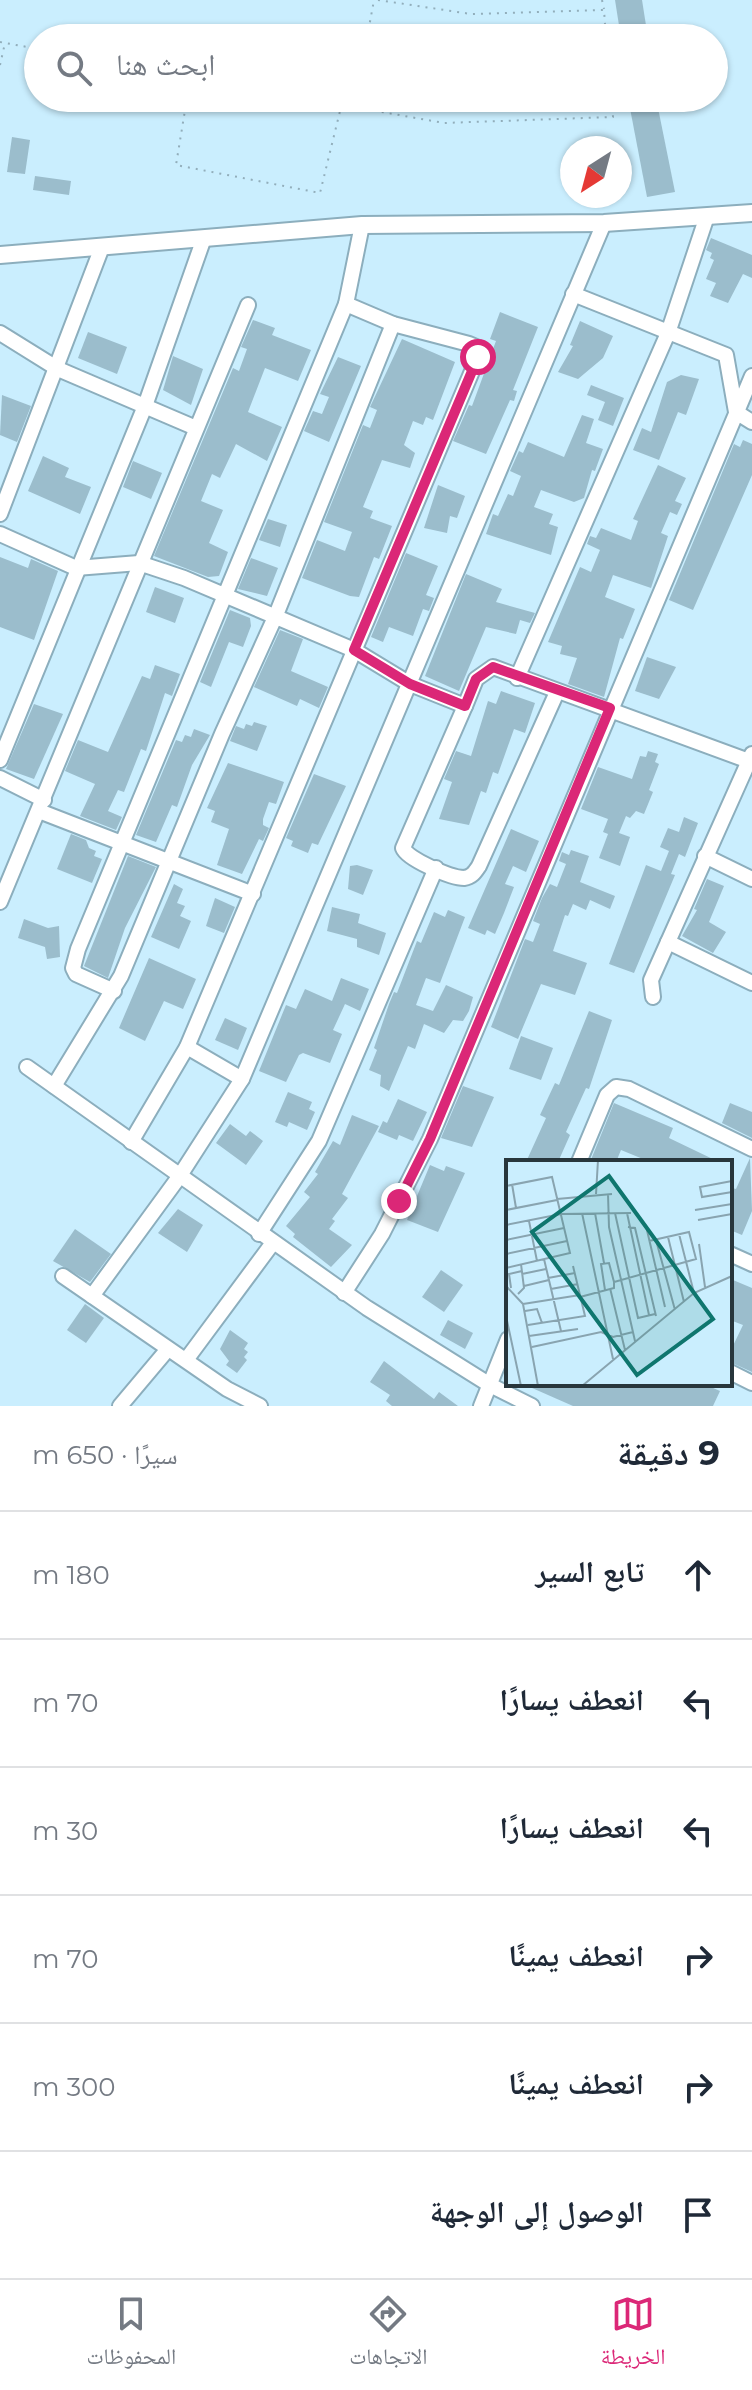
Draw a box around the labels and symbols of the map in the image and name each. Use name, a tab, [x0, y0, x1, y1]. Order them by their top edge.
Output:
north arrow	[560, 136, 632, 208]
route start	[460, 339, 496, 375]
inset map	[506, 1160, 732, 1386]
route end	[381, 1183, 417, 1219]

